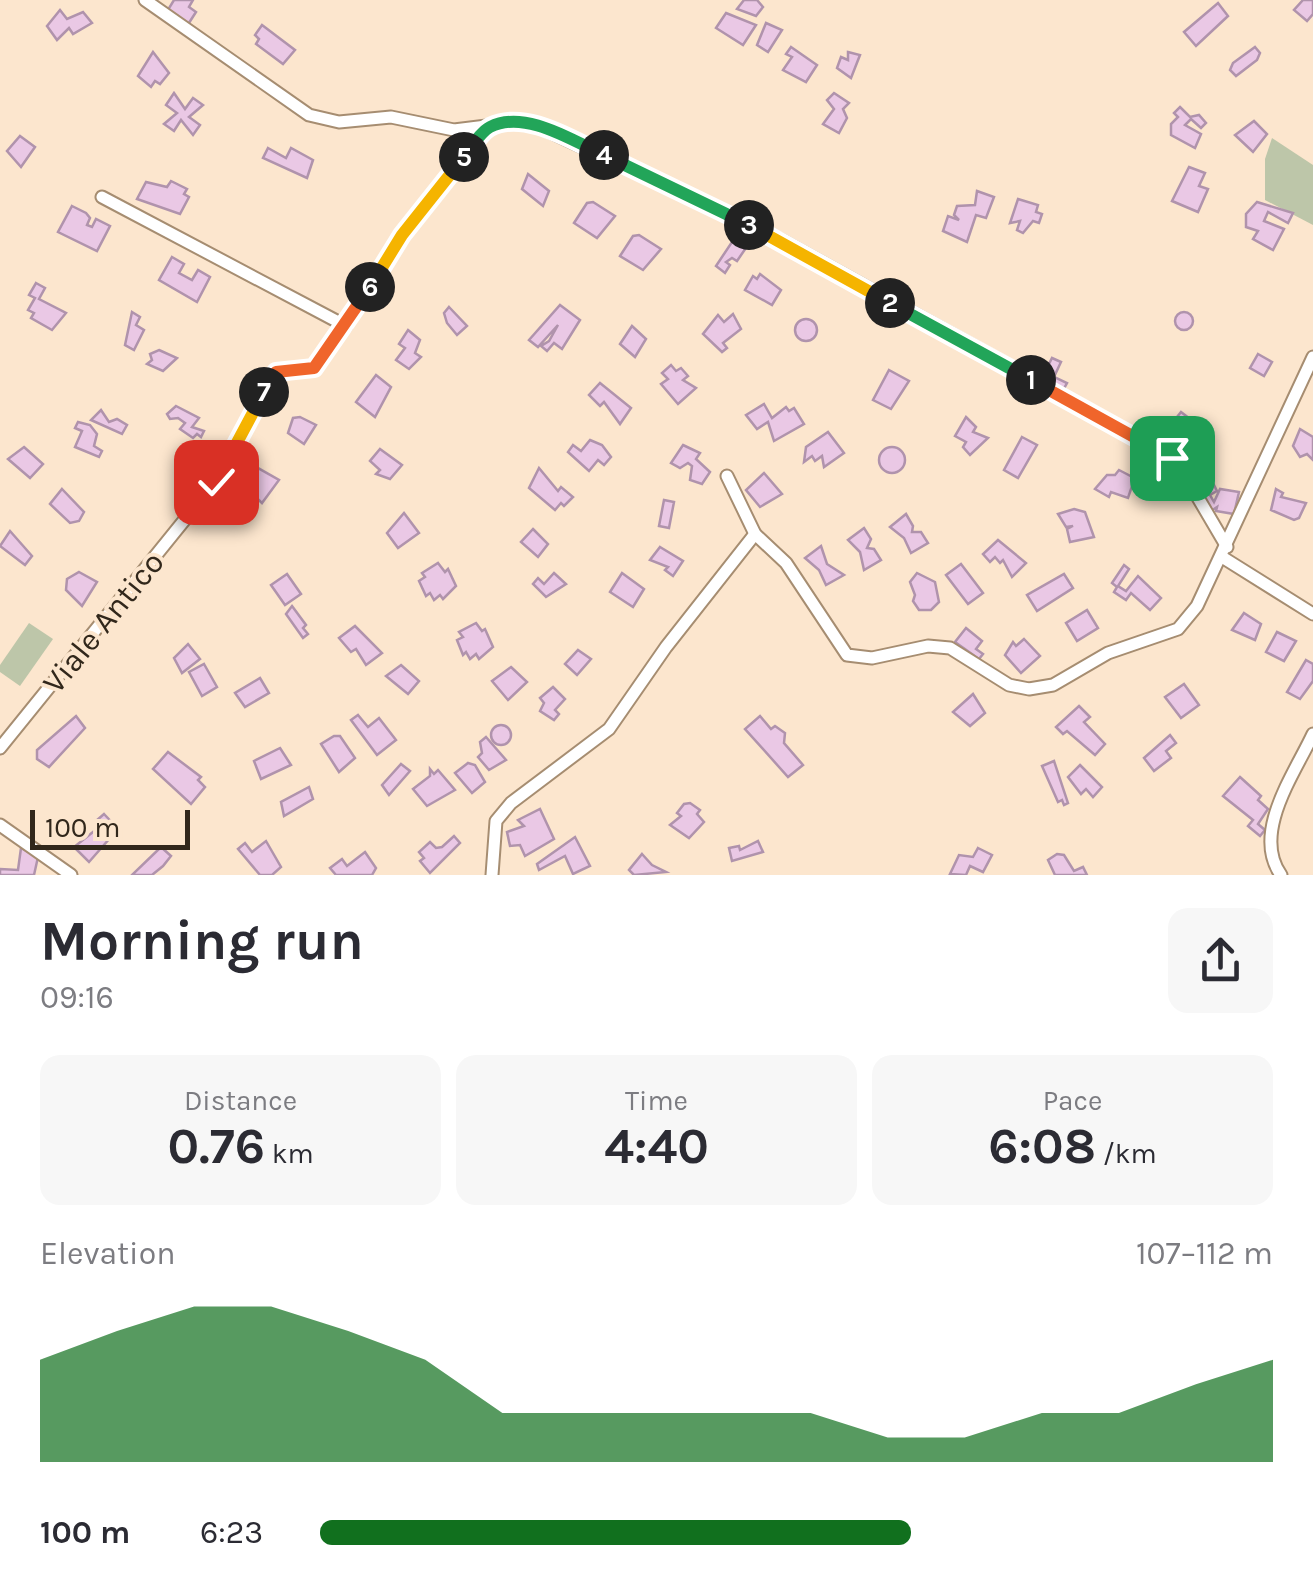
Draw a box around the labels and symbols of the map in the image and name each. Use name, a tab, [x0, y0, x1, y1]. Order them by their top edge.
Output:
pin: 4	[579, 130, 629, 180]
pin: 5	[439, 132, 489, 182]
pin: 3	[724, 200, 774, 250]
pin: 6	[345, 262, 395, 312]
pin: 2	[865, 278, 915, 328]
pin: 1	[1006, 355, 1056, 405]
pin: 7	[239, 367, 289, 417]
pin	[1130, 416, 1215, 501]
pin	[174, 440, 259, 525]
street label: Viale Antico	[35, 544, 172, 701]
scale bar	[30, 805, 190, 850]

